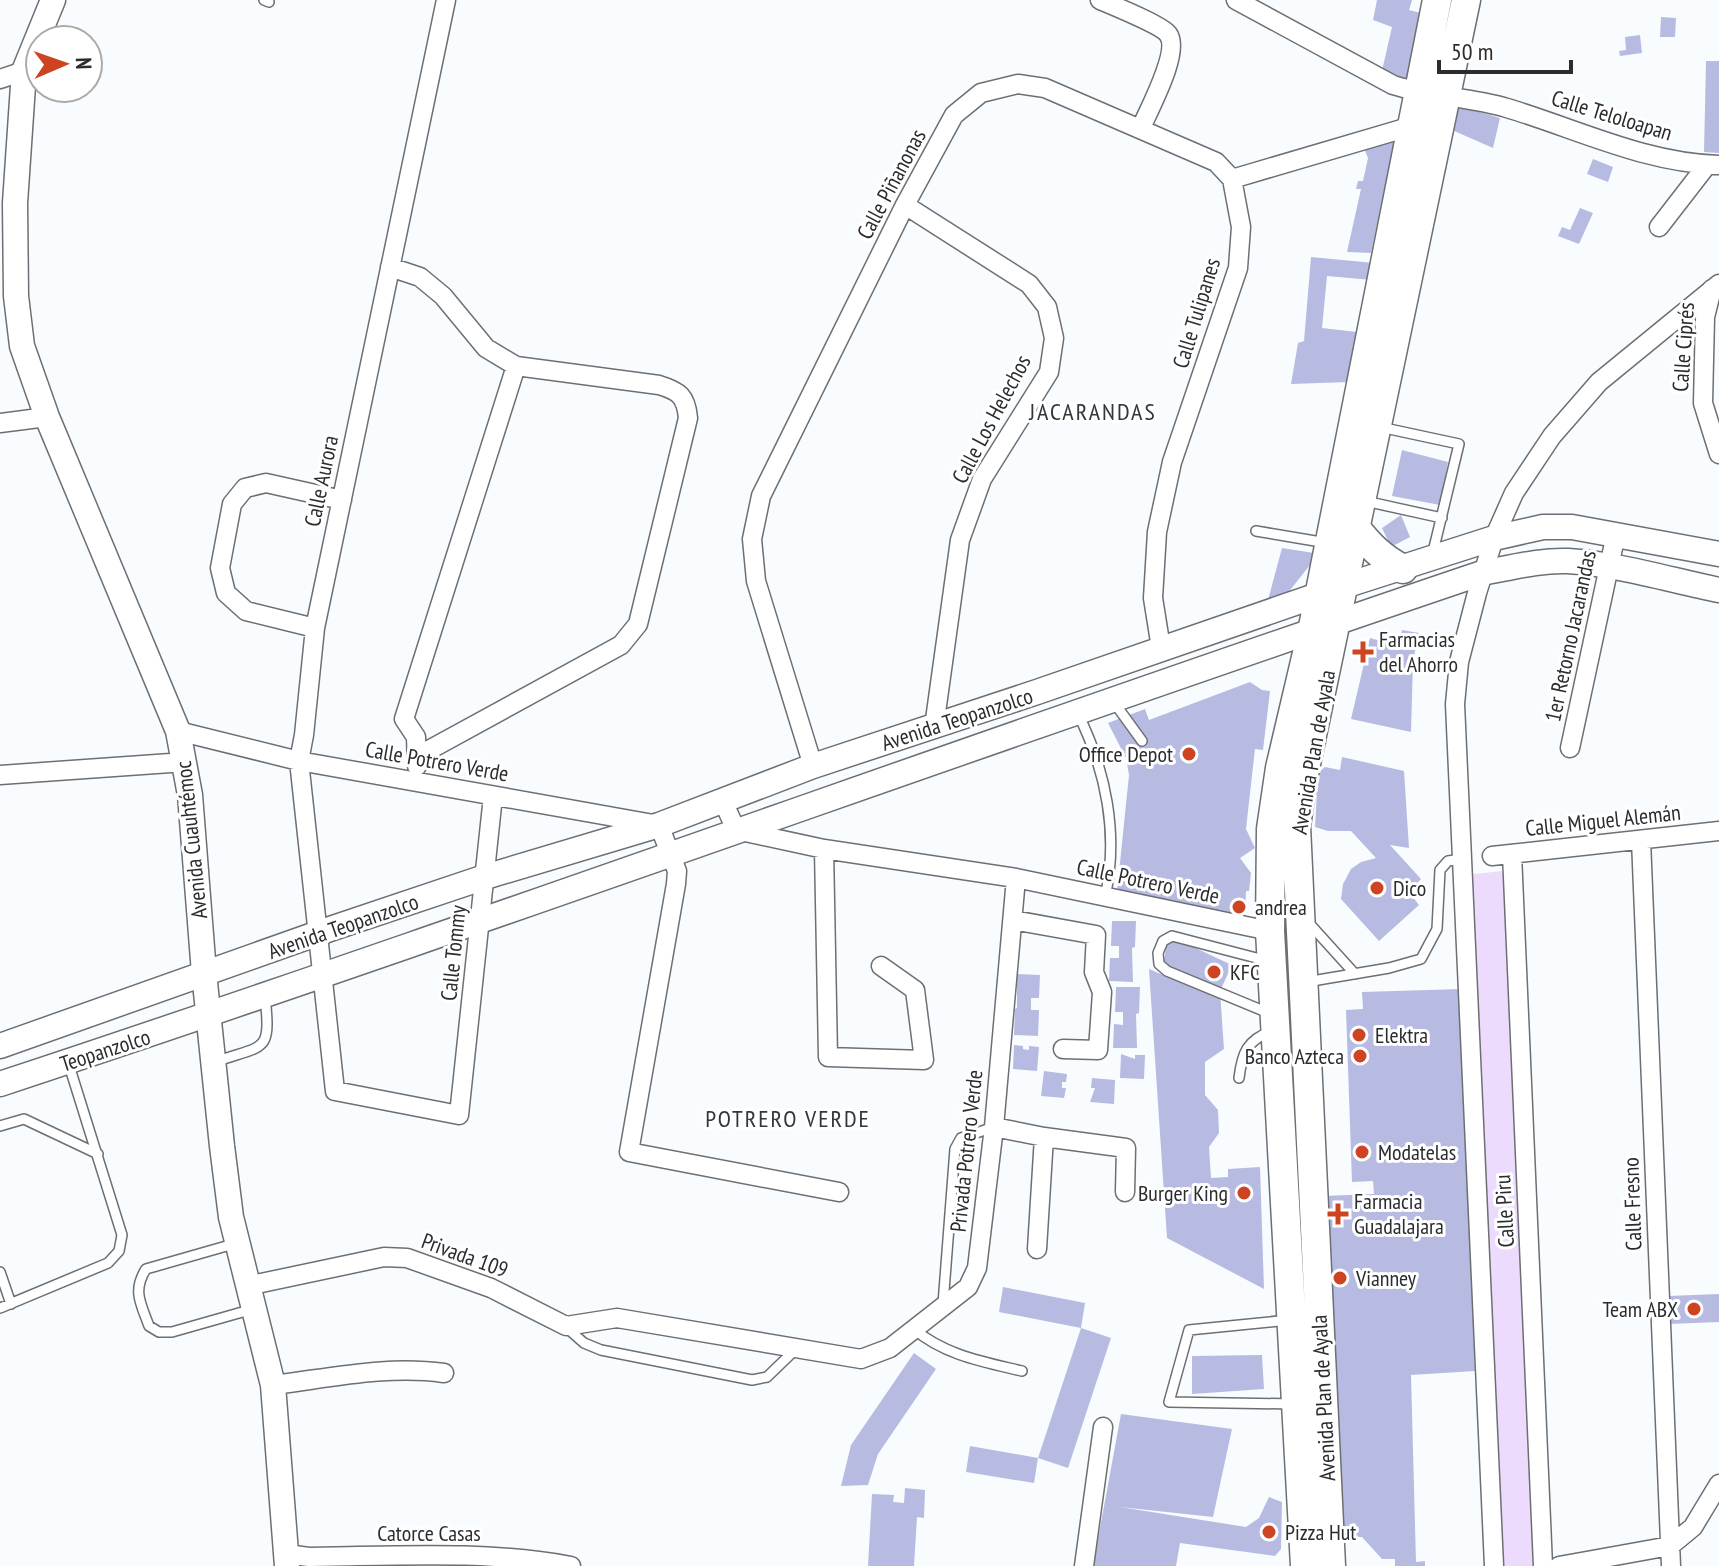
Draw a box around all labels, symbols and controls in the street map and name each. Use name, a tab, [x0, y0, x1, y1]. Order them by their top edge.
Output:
north arrow	[24, 24, 104, 104]
scale bar	[1439, 24, 1571, 74]
text: 50 m	[1451, 36, 1493, 67]
text: N	[70, 57, 98, 70]
street label: Calle Teloloapan	[1548, 83, 1676, 147]
street label: Calle Piñanonas	[850, 124, 932, 244]
street label: Calle Tulipanes	[1166, 254, 1226, 372]
street label: Calle Ciprés	[1666, 301, 1700, 393]
street label: Calle Los Helechos	[945, 350, 1037, 488]
district label: JACARANDAS	[1028, 396, 1157, 427]
street label: Calle Aurora	[298, 433, 344, 529]
street label: 1er Retorno Jacarandas	[1538, 548, 1602, 724]
place label: Farmacias del Ahorro	[1379, 625, 1458, 678]
marker: Farmacias del Ahorro	[1354, 643, 1372, 661]
street label: Avenida Plan de Ayala	[1285, 668, 1341, 836]
street label: Avenida Teopanzolco	[878, 681, 1036, 757]
street label: Calle Potrero Verde	[363, 735, 511, 787]
place label: Office Depot	[1079, 740, 1173, 768]
marker: Office Depot	[1180, 745, 1198, 763]
street label: Avenida Cuauhtémoc	[169, 759, 213, 920]
street label: Calle Miguel Alemán	[1524, 798, 1682, 842]
street label: Calle Potrero Verde	[1074, 852, 1222, 910]
place label: Dico	[1393, 874, 1426, 902]
marker: Dico	[1368, 879, 1386, 897]
street label: Avenida Teopanzolco	[264, 887, 422, 965]
place label: andrea	[1255, 893, 1307, 921]
marker: andrea	[1230, 898, 1248, 916]
street label: Calle Tommy	[434, 903, 472, 1002]
place label: KFC	[1230, 958, 1260, 986]
marker: KFC	[1205, 963, 1223, 981]
place label: Elektra	[1375, 1021, 1428, 1049]
street label: Teopanzolco	[56, 1022, 154, 1078]
marker: Elektra	[1350, 1026, 1368, 1044]
place label: Banco Azteca	[1245, 1042, 1344, 1070]
marker: Banco Azteca	[1351, 1047, 1369, 1065]
street label: Privada Potrero Verde	[944, 1069, 988, 1233]
district label: POTRERO VERDE	[705, 1103, 871, 1134]
place label: Modatelas	[1378, 1138, 1456, 1166]
marker: Modatelas	[1353, 1143, 1371, 1161]
street label: Calle Fresno	[1616, 1157, 1648, 1251]
street label: Calle Piru	[1488, 1174, 1520, 1248]
place label: Burger King	[1138, 1179, 1228, 1207]
marker: Burger King	[1235, 1184, 1253, 1202]
place label: Farmacia Guadalajara	[1354, 1187, 1444, 1240]
marker: Farmacia Guadalajara	[1329, 1205, 1347, 1223]
street label: Privada 109	[418, 1226, 512, 1284]
place label: Vianney	[1355, 1264, 1417, 1292]
marker: Vianney	[1331, 1269, 1349, 1287]
place label: Team ABX	[1602, 1295, 1678, 1323]
marker: Team ABX	[1685, 1300, 1703, 1318]
street label: Avenida Plan de Ayala	[1305, 1314, 1341, 1482]
place label: Pizza Hut	[1285, 1518, 1356, 1546]
street label: Catorce Casas	[377, 1519, 481, 1547]
marker: Pizza Hut	[1260, 1523, 1278, 1541]

